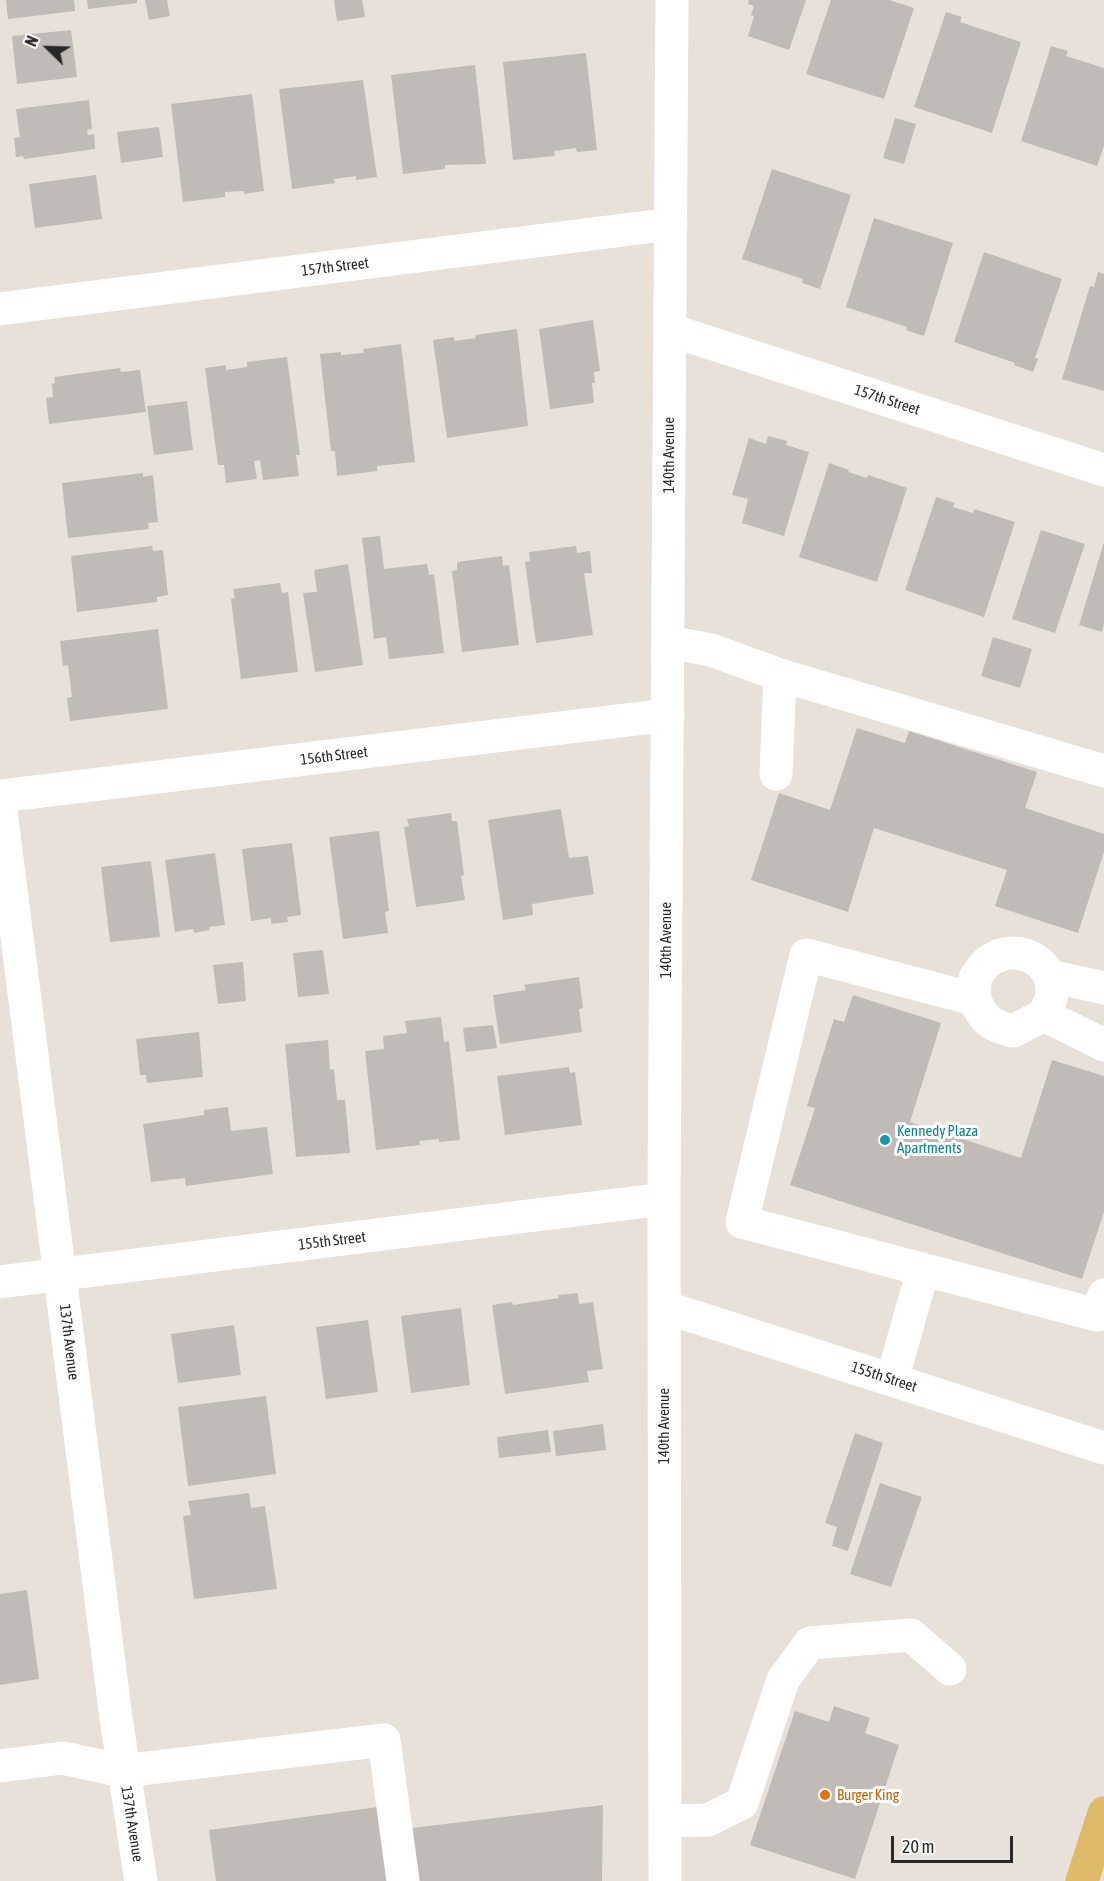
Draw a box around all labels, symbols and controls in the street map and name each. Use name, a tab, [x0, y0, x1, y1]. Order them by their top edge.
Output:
north arrow	[18, 18, 78, 78]
text: N	[21, 33, 42, 49]
street label: 157th Street	[300, 254, 370, 280]
street label: 157th Street	[852, 381, 922, 419]
street label: 140th Avenue	[660, 417, 678, 493]
street label: 156th Street	[299, 743, 369, 769]
street label: 140th Avenue	[657, 902, 675, 978]
place label: Kennedy Plaza Apartments	[897, 1122, 978, 1157]
marker: Kennedy Plaza Apartments	[878, 1133, 892, 1147]
street label: 155th Street	[297, 1228, 367, 1254]
street label: 137th Avenue	[55, 1303, 83, 1381]
street label: 155th Street	[849, 1358, 919, 1396]
street label: 140th Avenue	[655, 1388, 673, 1464]
street label: 137th Avenue	[117, 1785, 147, 1863]
place label: Burger King	[837, 1786, 899, 1804]
marker: Burger King	[818, 1788, 832, 1802]
scale bar	[894, 1824, 1016, 1862]
text: 20 m	[902, 1836, 934, 1857]

